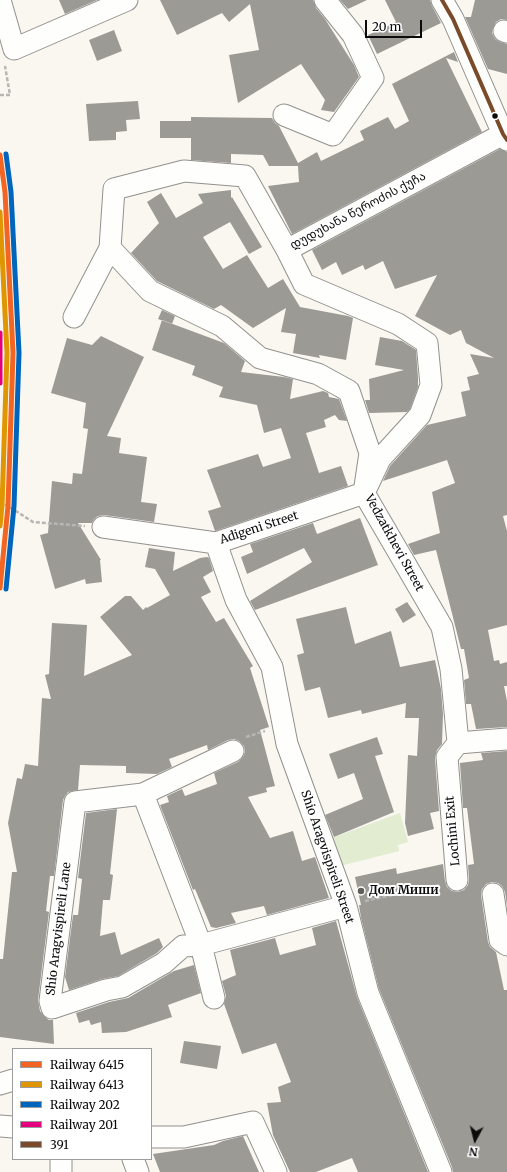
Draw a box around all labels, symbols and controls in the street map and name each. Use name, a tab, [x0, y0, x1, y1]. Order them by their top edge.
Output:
scale bar	[367, 12, 424, 38]
text: 20 m	[372, 19, 401, 34]
unlabelled marker	[490, 111, 500, 121]
street label: დუდუხანა წეროძის ქუჩა	[288, 169, 428, 253]
street label: Vedzatkhevi Street	[361, 492, 427, 594]
street label: Adigeni Street	[218, 509, 300, 547]
street label: Shio Aragvispireli Street	[297, 788, 357, 926]
street label: Lochini Exit	[443, 795, 463, 867]
street label: Shio Aragvispireli Lane	[44, 861, 74, 997]
place label: Дом Миши	[369, 884, 439, 898]
marker: Дом Миши	[356, 886, 366, 896]
legend	[12, 1048, 152, 1160]
text: Railway 6415	[50, 1057, 124, 1072]
text: Railway 6413	[50, 1077, 124, 1092]
text: Railway 202	[50, 1097, 120, 1112]
text: Railway 201	[50, 1117, 118, 1132]
north arrow	[455, 1120, 495, 1160]
text: 391	[50, 1137, 69, 1152]
text: N	[468, 1144, 479, 1159]

